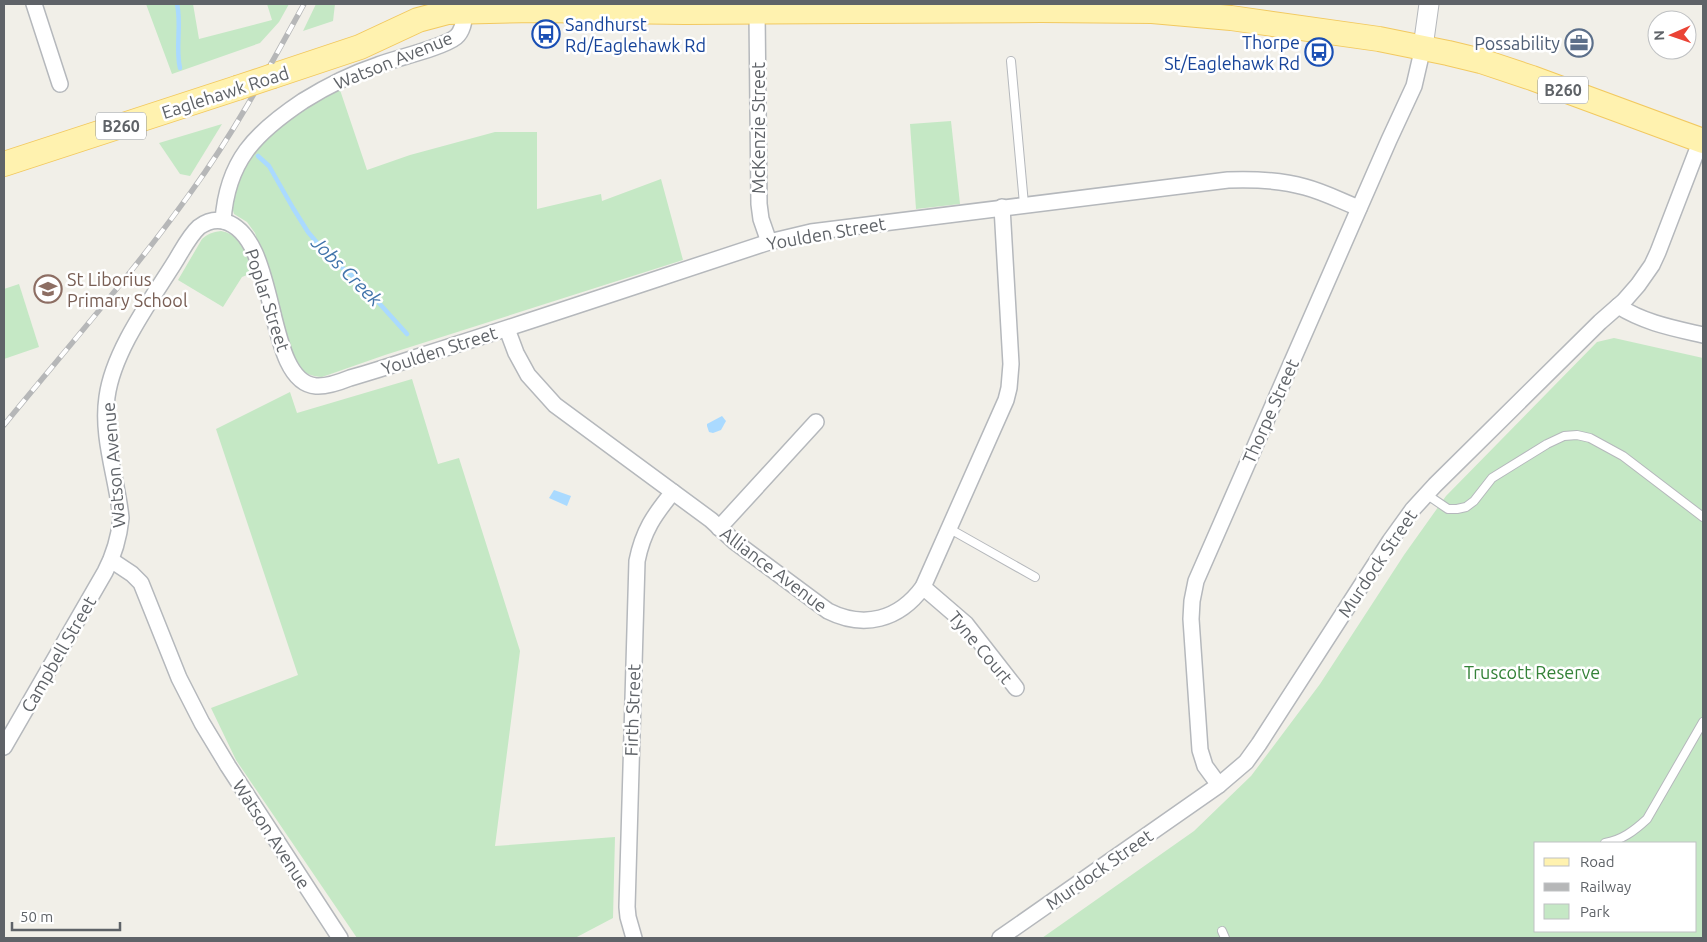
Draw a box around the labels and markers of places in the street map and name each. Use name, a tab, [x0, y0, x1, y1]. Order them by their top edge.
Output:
place label: Sandhurst Rd/Eaglehawk Rd	[565, 14, 706, 55]
bus stop icon: Sandhurst Rd/Eaglehawk Rd	[531, 19, 561, 49]
office icon: Possability	[1564, 28, 1594, 58]
place label: Thorpe St/Eaglehawk Rd	[1164, 32, 1300, 73]
place label: Possability	[1474, 33, 1560, 53]
bus stop icon: Thorpe St/Eaglehawk Rd	[1304, 37, 1334, 67]
place label: St Liborius Primary School	[67, 269, 188, 310]
school or university icon: St Liborius Primary School	[33, 274, 63, 304]

